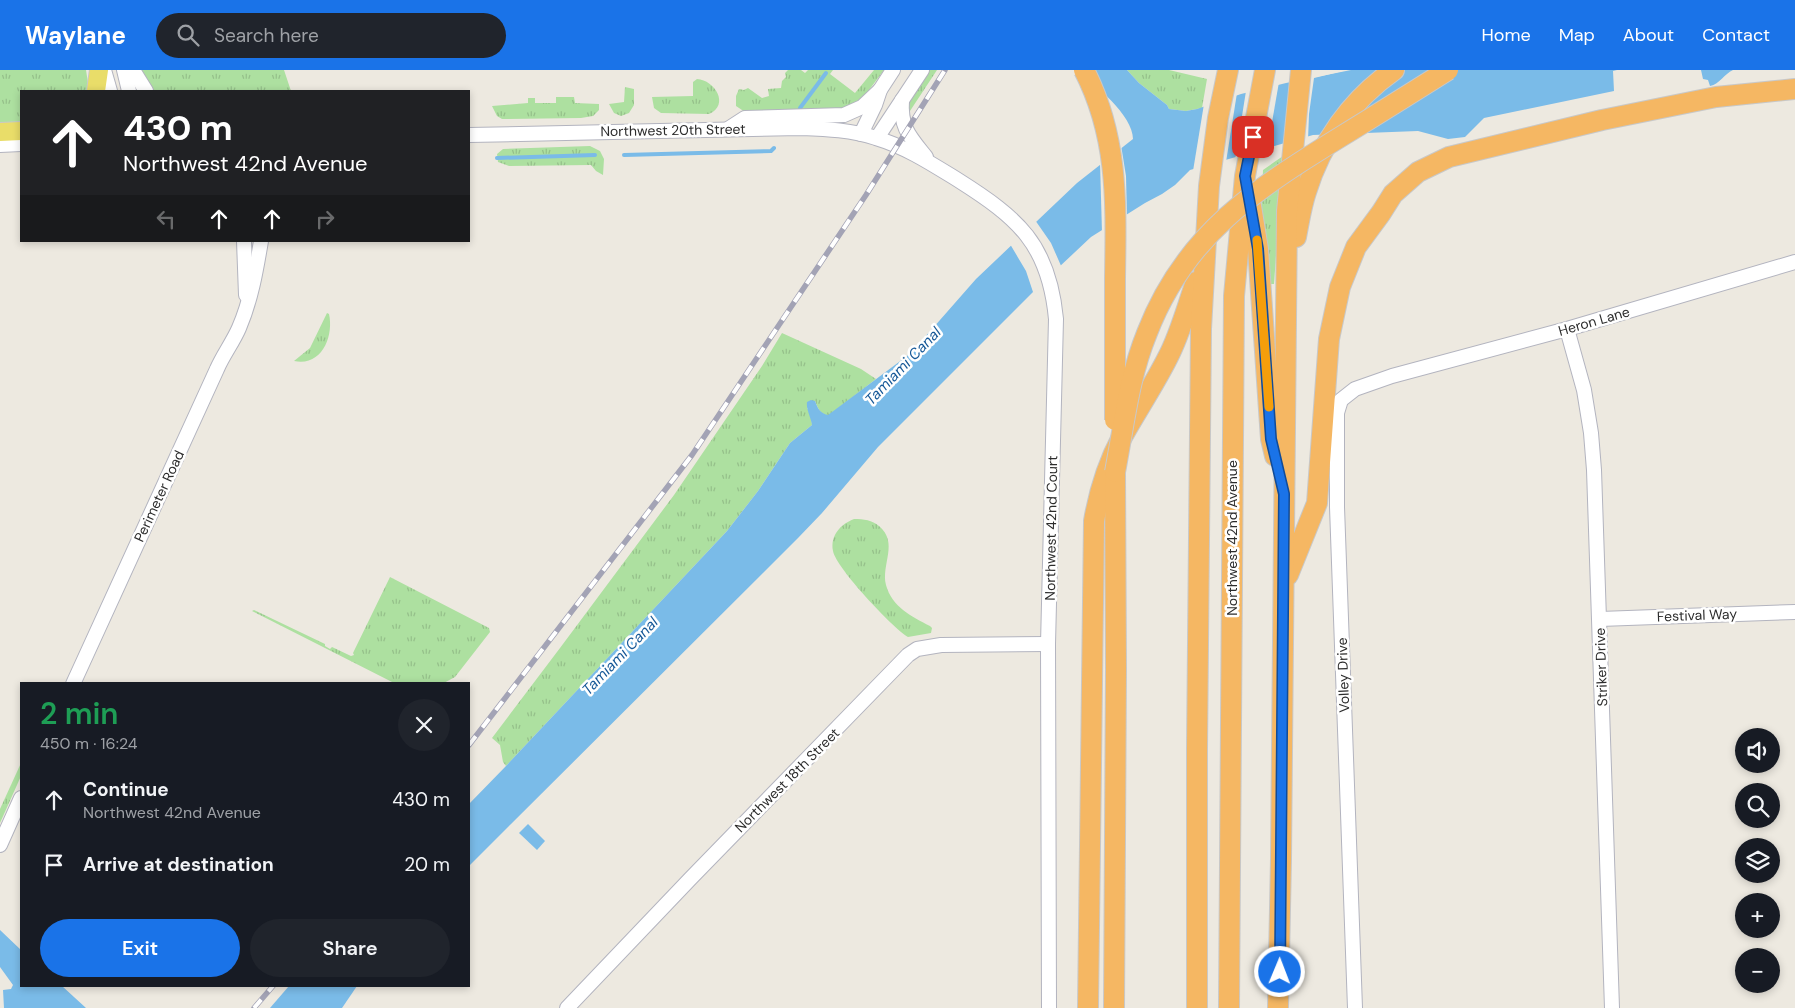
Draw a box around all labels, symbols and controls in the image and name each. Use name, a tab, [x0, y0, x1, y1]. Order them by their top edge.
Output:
search box	[156, 13, 506, 58]
text: Waylane	[25, 20, 126, 51]
icon: search	[174, 21, 202, 49]
text: Search here	[214, 23, 319, 48]
text: Home	[1481, 23, 1531, 47]
text: Map	[1559, 23, 1595, 47]
text: About	[1623, 23, 1674, 47]
text: Contact	[1702, 23, 1770, 47]
text: 430 m	[123, 105, 233, 151]
icon: ahead	[40, 110, 105, 175]
pin	[1232, 116, 1274, 158]
street label: Northwest 20th Street	[600, 120, 746, 140]
icon: arrive	[1239, 123, 1267, 151]
text: Northwest 42nd Avenue	[123, 149, 368, 178]
icon: left	[152, 205, 180, 233]
icon: ahead	[205, 205, 233, 233]
icon: ahead	[258, 205, 286, 233]
icon: right	[311, 205, 339, 233]
street label: Heron Lane	[1556, 302, 1632, 340]
water label: Tamiami Canal	[861, 322, 946, 409]
street label: Perimeter Road	[130, 447, 188, 545]
street label: Northwest 42nd Court	[1041, 455, 1061, 601]
street label: Northwest 42nd Avenue	[1223, 460, 1241, 616]
street label: Festival Way	[1657, 605, 1738, 625]
water label: Tamiami Canal	[578, 612, 663, 699]
street label: Striker Drive	[1591, 627, 1611, 707]
street label: Volley Drive	[1333, 637, 1353, 713]
text: 2 min	[40, 694, 118, 733]
button: close	[398, 699, 450, 751]
street label: Northwest 18th Street	[731, 724, 843, 836]
map controls	[1735, 728, 1780, 993]
button: sound	[1735, 728, 1780, 773]
text: 450 m · 16:24	[40, 733, 138, 754]
text: Continue	[83, 777, 169, 802]
button: search	[1735, 783, 1780, 828]
icon: ahead	[40, 786, 68, 814]
text: 430 m	[392, 787, 450, 812]
text: Northwest 42nd Avenue	[83, 802, 261, 823]
button: layers	[1735, 838, 1780, 883]
icon: arrive	[40, 851, 68, 879]
text: Arrive at destination	[83, 852, 274, 877]
text: 20 m	[404, 852, 450, 877]
button: +	[1735, 893, 1780, 938]
button: Exit	[40, 919, 240, 977]
button: Share	[250, 919, 450, 977]
position arrow	[1253, 945, 1305, 997]
button: −	[1735, 948, 1780, 993]

